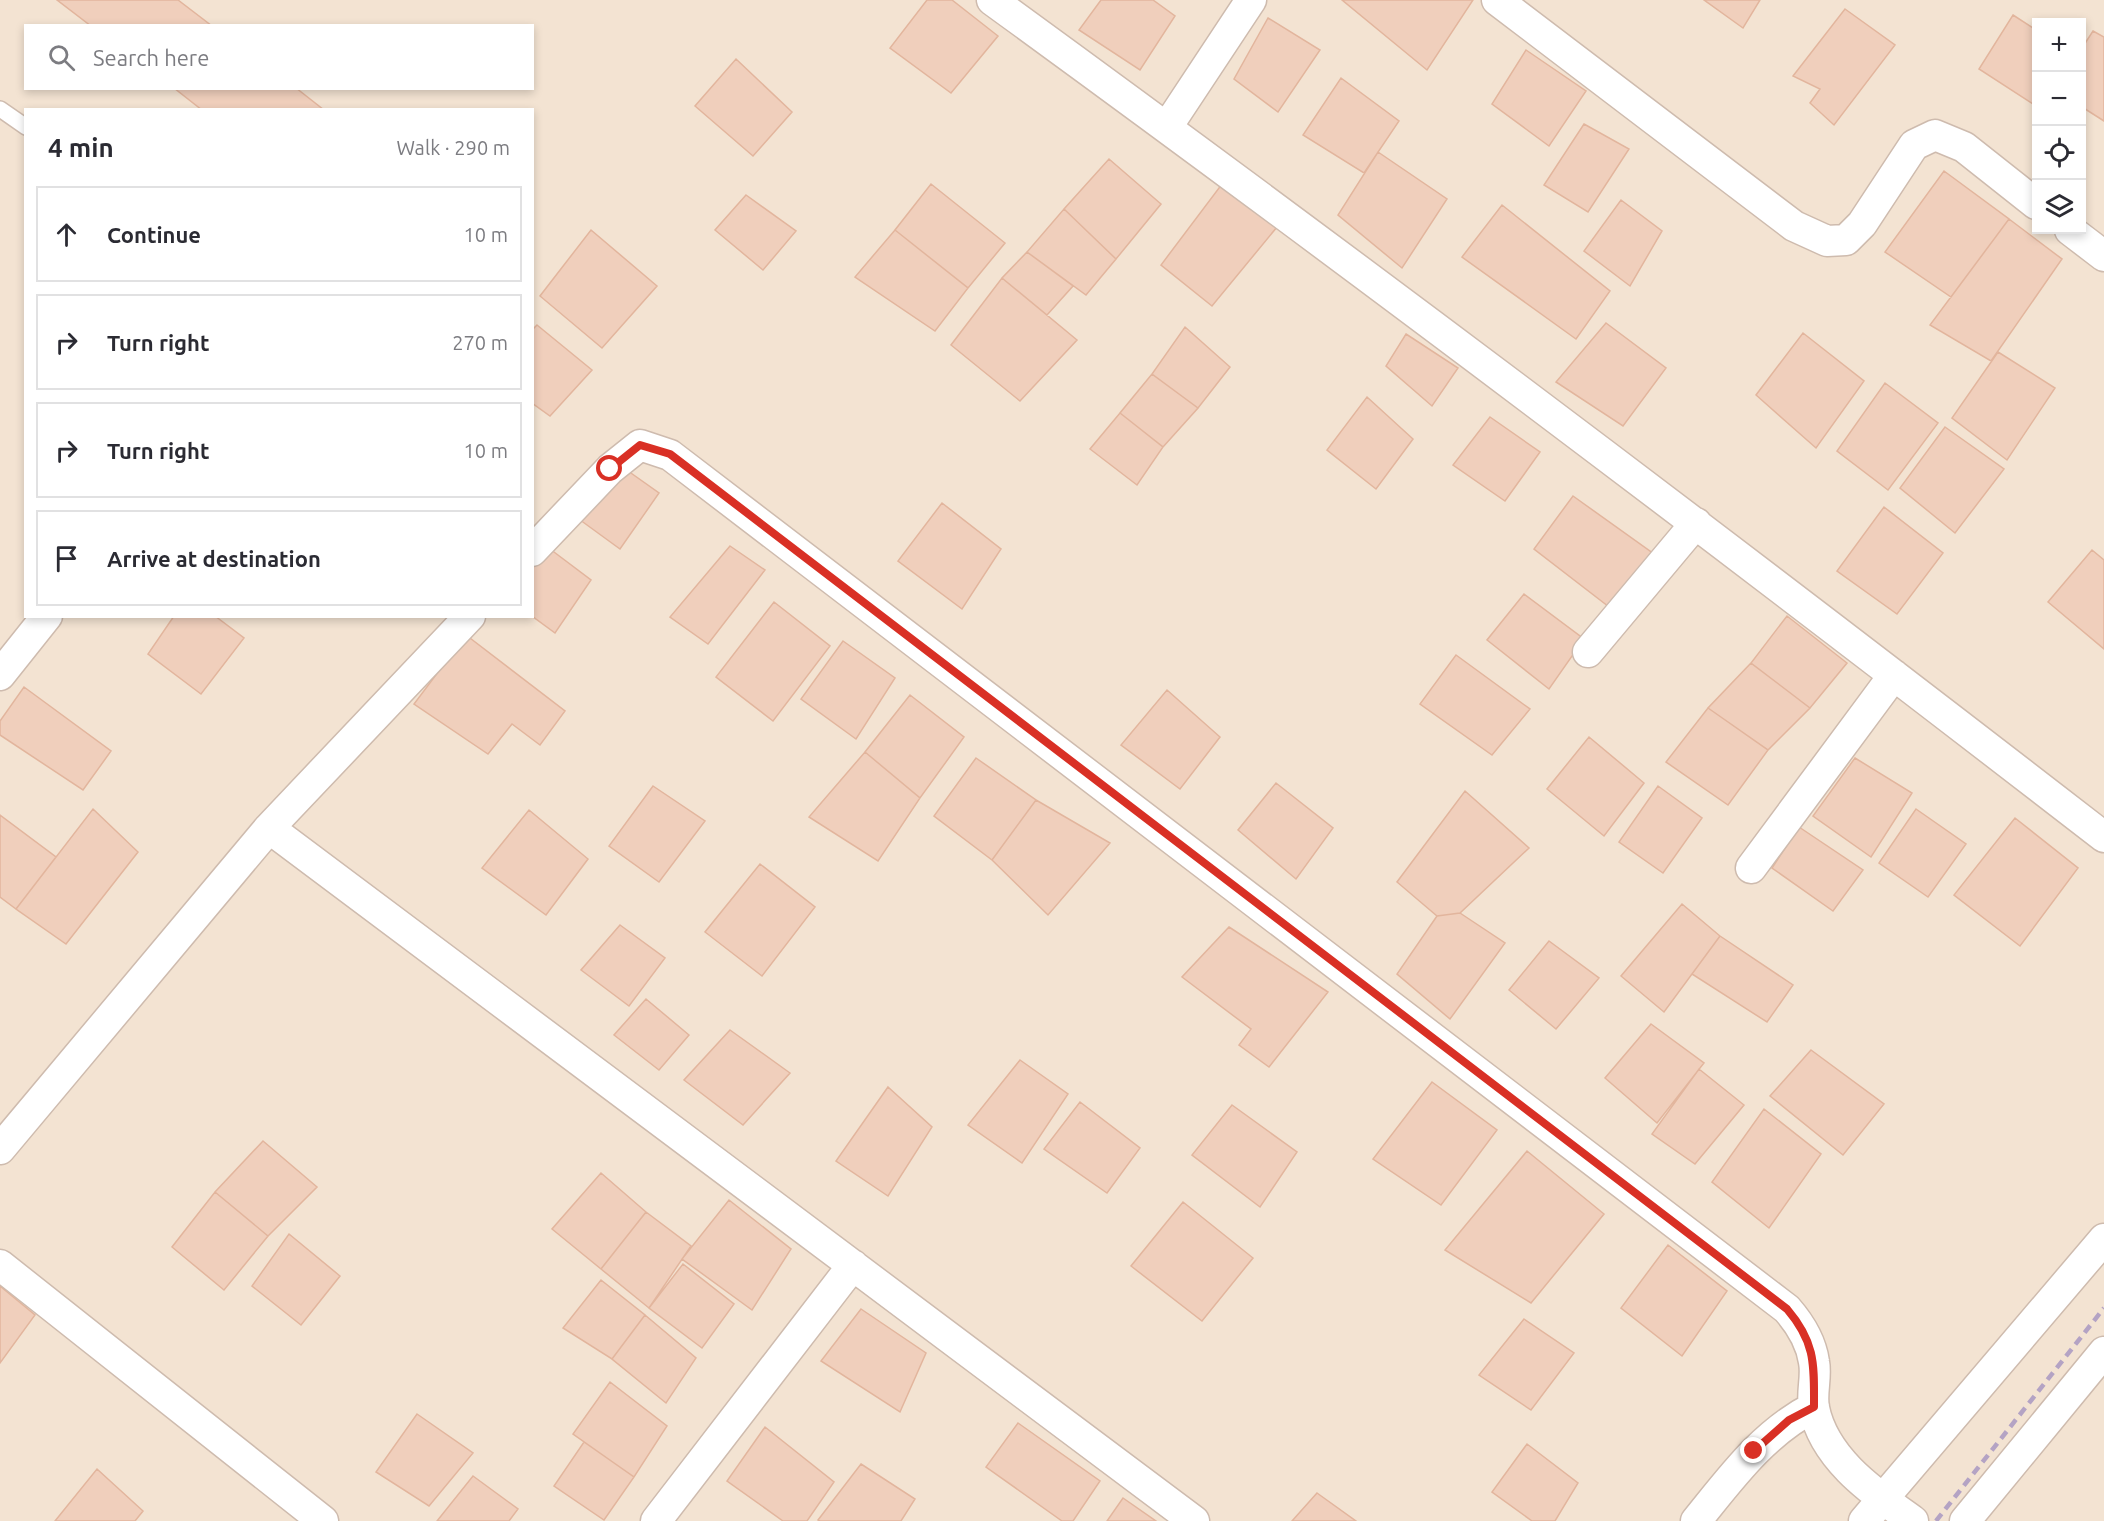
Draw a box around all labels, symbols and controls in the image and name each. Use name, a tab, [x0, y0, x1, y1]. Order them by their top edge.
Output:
map controls	[2032, 18, 2086, 234]
button: +	[2032, 18, 2086, 72]
search box	[24, 24, 534, 90]
icon: search	[45, 41, 78, 74]
text: Search here	[93, 45, 209, 70]
button: −	[2032, 72, 2086, 126]
button: locate	[2032, 126, 2086, 180]
text: 4 min	[48, 133, 114, 162]
text: Walk · 290 m	[397, 136, 510, 159]
button: layers	[2032, 180, 2086, 234]
icon: ahead	[50, 218, 83, 251]
text: Continue	[107, 222, 201, 247]
text: 10 m	[464, 223, 508, 246]
icon: right	[50, 326, 83, 359]
text: Turn right	[107, 330, 209, 355]
text: 270 m	[452, 331, 508, 354]
icon: right	[50, 434, 83, 467]
text: Turn right	[107, 438, 209, 463]
text: 10 m	[464, 439, 508, 462]
route start	[596, 455, 622, 481]
icon: arrive	[50, 542, 83, 575]
text: Arrive at destination	[107, 546, 321, 571]
route end	[1740, 1437, 1766, 1463]

